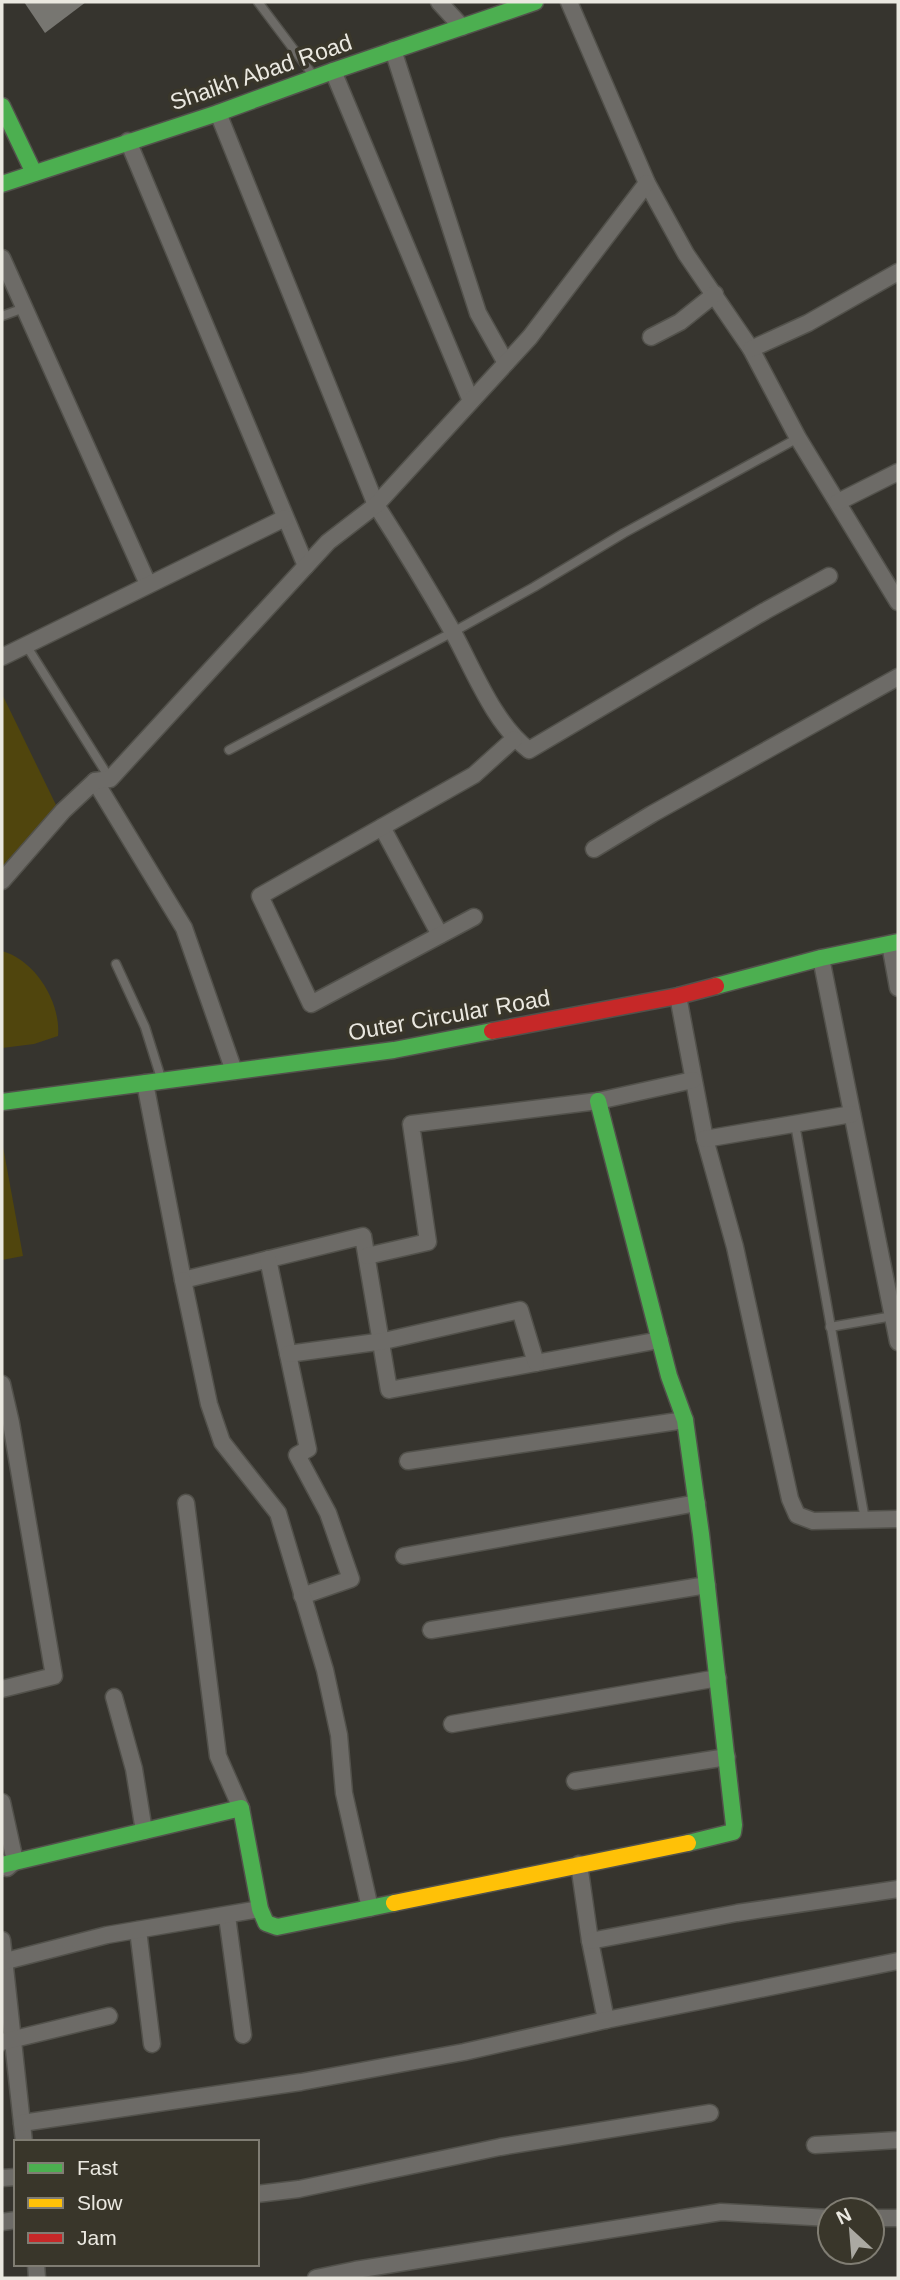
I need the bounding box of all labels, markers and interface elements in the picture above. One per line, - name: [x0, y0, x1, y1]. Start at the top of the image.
- street label: Shaikh Abad Road: [167, 29, 355, 115]
- street label: Outer Circular Road: [346, 984, 552, 1046]
- legend: [14, 2140, 259, 2266]
- text: Fast: [77, 2156, 118, 2179]
- text: Slow: [77, 2191, 123, 2214]
- north arrow: [816, 2196, 886, 2266]
- text: N: [833, 2204, 855, 2229]
- text: Jam: [77, 2226, 117, 2249]

